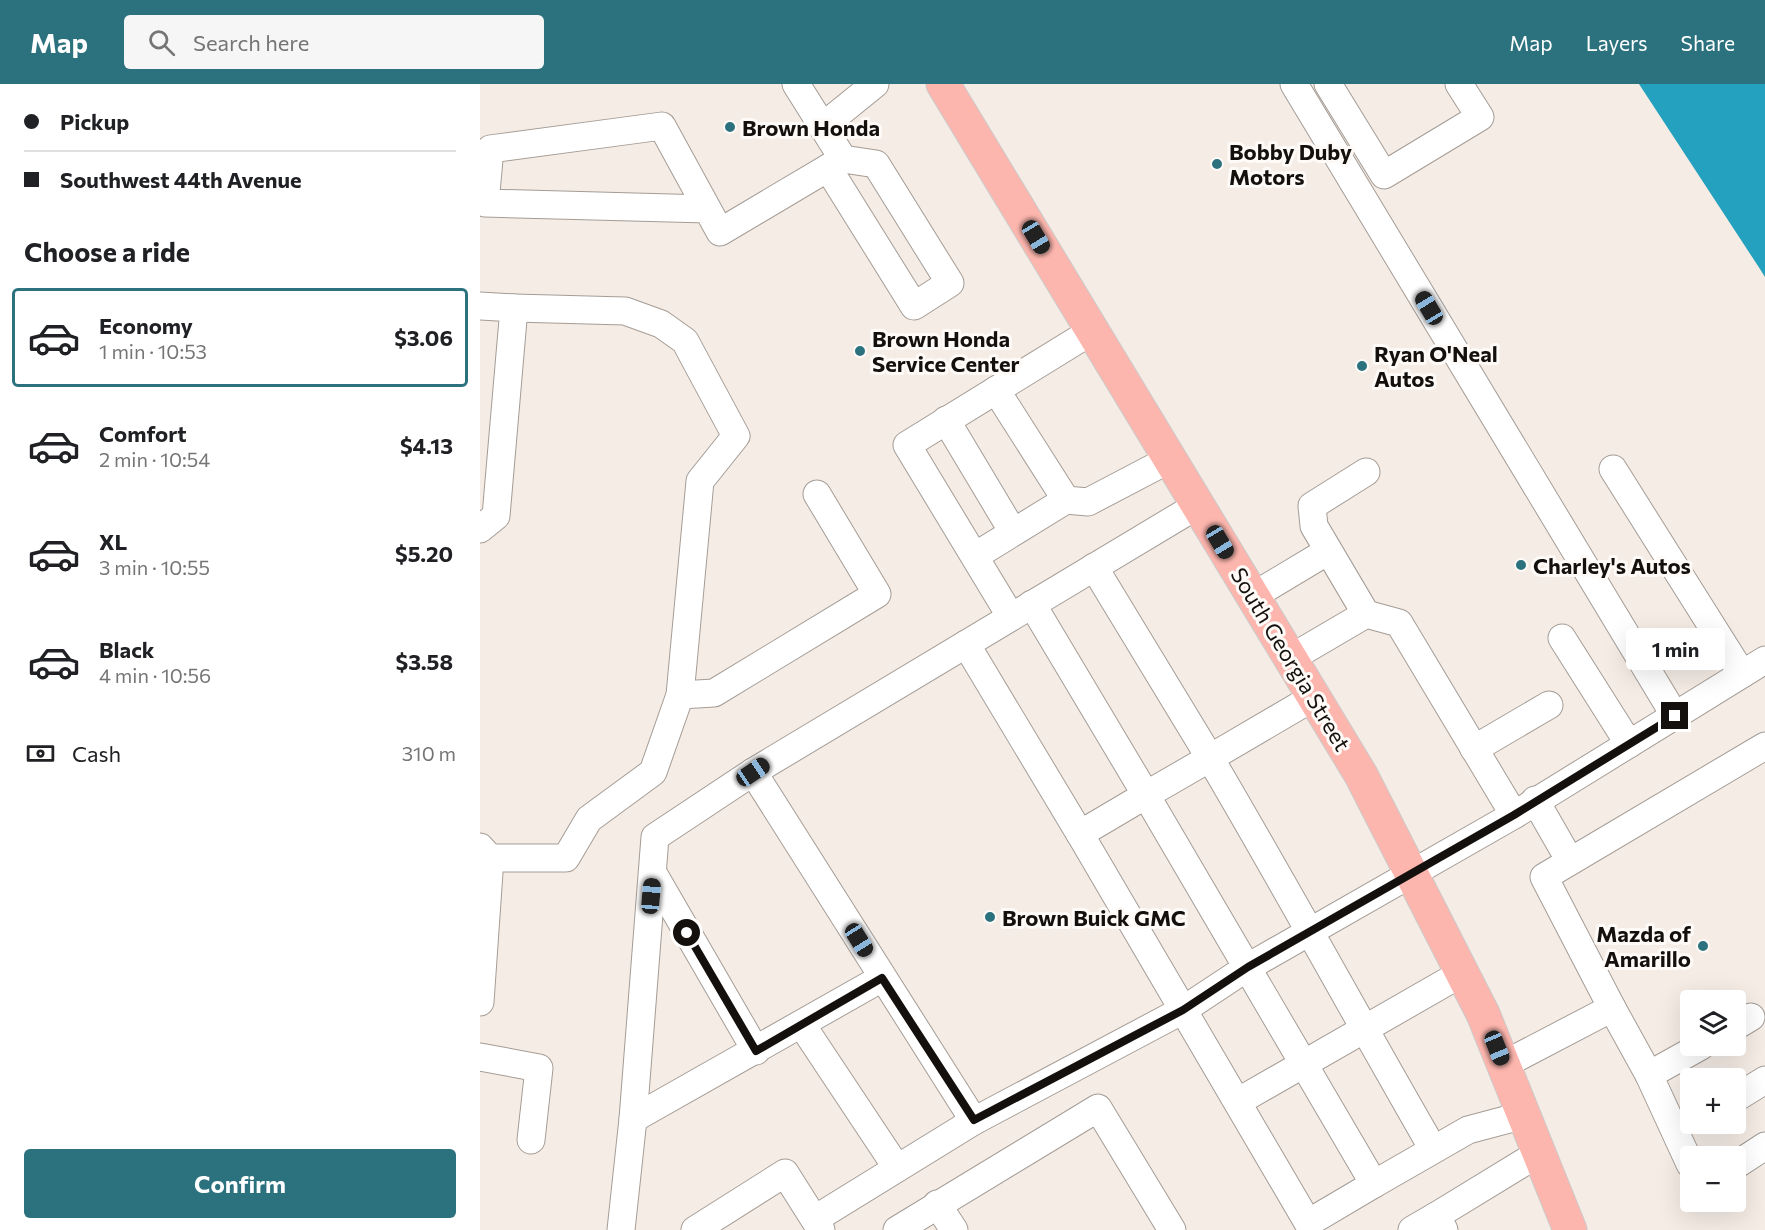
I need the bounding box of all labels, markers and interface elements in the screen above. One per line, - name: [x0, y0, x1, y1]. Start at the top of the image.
- search box: [124, 15, 544, 69]
- text: Map: [30, 25, 88, 59]
- icon: search: [145, 26, 178, 59]
- text: Search here: [193, 29, 309, 56]
- text: Map: [1509, 30, 1553, 55]
- text: Layers: [1586, 30, 1648, 55]
- text: Share: [1681, 30, 1735, 55]
- text: Pickup: [60, 108, 129, 135]
- place label: Brown Honda: [742, 114, 880, 141]
- marker: Brown Honda: [723, 120, 737, 134]
- place label: Bobby Duby Motors: [1229, 138, 1352, 190]
- marker: Bobby Duby Motors: [1210, 157, 1224, 171]
- text: Southwest 44th Avenue: [60, 166, 302, 193]
- car: [1019, 217, 1053, 257]
- text: Choose a ride: [24, 235, 190, 268]
- car: [1412, 288, 1446, 328]
- icon: car: [27, 311, 81, 365]
- text: Economy: [99, 312, 193, 339]
- text: $3.06: [394, 324, 453, 351]
- place label: Brown Honda Service Center: [872, 325, 1020, 377]
- text: 1 min · 10:53: [99, 339, 207, 363]
- place label: Ryan O'Neal Autos: [1374, 340, 1498, 392]
- marker: Brown Honda Service Center: [853, 344, 867, 358]
- marker: Ryan O'Neal Autos: [1355, 359, 1369, 373]
- icon: car: [27, 419, 81, 473]
- text: Comfort: [99, 420, 187, 447]
- text: $4.13: [400, 432, 453, 459]
- text: 2 min · 10:54: [99, 447, 210, 471]
- car: [1203, 522, 1237, 562]
- icon: car: [27, 527, 81, 581]
- text: XL: [99, 528, 127, 555]
- text: $5.20: [395, 540, 453, 567]
- place label: Charley's Autos: [1533, 552, 1691, 579]
- text: 3 min · 10:55: [99, 555, 210, 579]
- marker: Charley's Autos: [1514, 558, 1528, 572]
- street label: South Georgia Street: [1226, 562, 1356, 756]
- callout: 1 min: [1626, 629, 1724, 671]
- icon: car: [27, 635, 81, 689]
- text: Black: [99, 636, 154, 663]
- text: 1 min: [1652, 637, 1699, 661]
- text: $3.58: [396, 648, 453, 675]
- text: 4 min · 10:56: [99, 663, 211, 687]
- route end: [1661, 702, 1688, 729]
- icon: cash: [24, 737, 57, 770]
- text: Cash: [72, 740, 121, 767]
- text: 310 m: [402, 741, 456, 765]
- car: [733, 754, 773, 790]
- car: [640, 877, 662, 915]
- place label: Brown Buick GMC: [1002, 904, 1186, 931]
- marker: Brown Buick GMC: [983, 910, 997, 924]
- route start: [673, 919, 700, 946]
- car: [842, 920, 876, 960]
- place label: Mazda of Amarillo: [1596, 920, 1692, 972]
- marker: Mazda of Amarillo: [1696, 939, 1710, 953]
- map controls: [1680, 990, 1746, 1212]
- button: layers: [1680, 990, 1746, 1056]
- car: [1482, 1028, 1512, 1068]
- button: +: [1680, 1068, 1746, 1134]
- button: −: [1680, 1146, 1746, 1212]
- button: Confirm: [24, 1149, 456, 1218]

